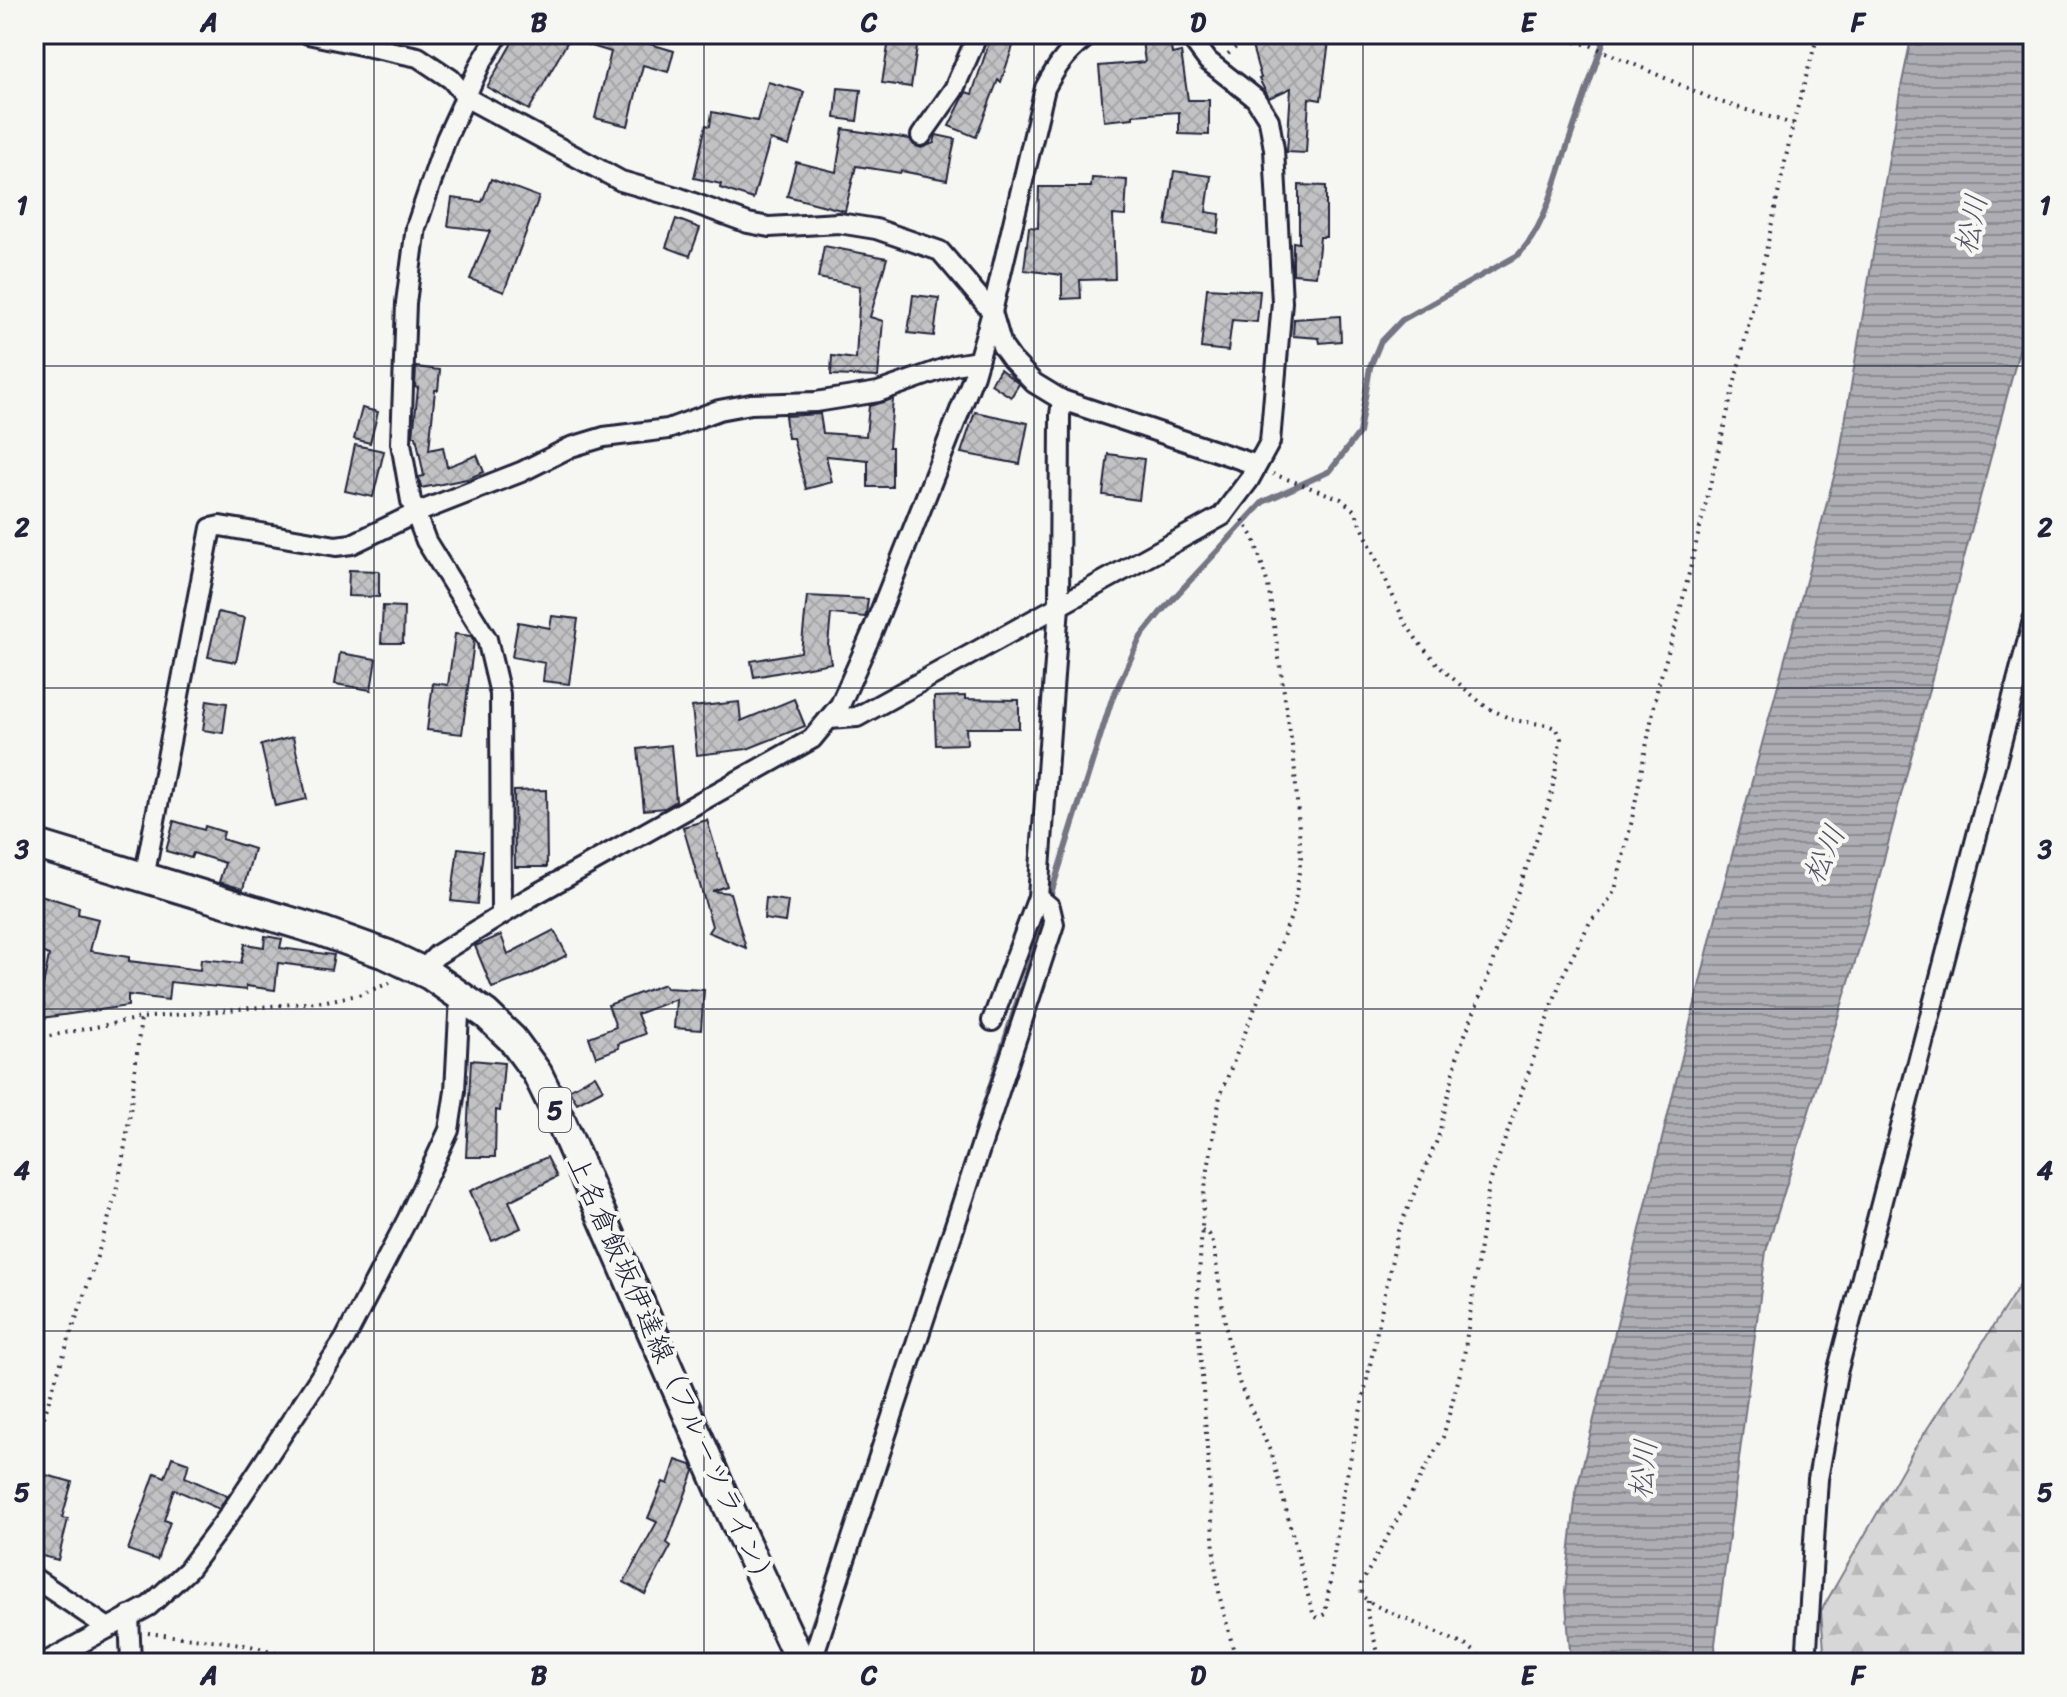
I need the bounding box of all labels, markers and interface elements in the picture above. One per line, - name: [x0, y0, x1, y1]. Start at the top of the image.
- text: A: [199, 0, 218, 45]
- text: B: [531, 0, 548, 45]
- text: C: [860, 0, 878, 45]
- text: D: [1190, 0, 1206, 45]
- text: E: [1521, 0, 1538, 45]
- text: F: [1850, 0, 1867, 45]
- text: 1: [16, 182, 28, 228]
- text: 1: [2039, 182, 2051, 228]
- water label: 松川: [1938, 189, 2004, 259]
- text: 2: [13, 504, 30, 550]
- text: 2: [2036, 504, 2053, 550]
- water label: 松川: [1787, 815, 1861, 893]
- text: 3: [14, 826, 30, 872]
- text: 3: [2037, 826, 2053, 872]
- road number: 5: [539, 1088, 571, 1132]
- street label: 上名倉飯坂伊達線（フルーツライン）: [553, 1146, 791, 1600]
- text: 4: [14, 1147, 30, 1193]
- text: 4: [2037, 1147, 2053, 1193]
- water label: 松川: [1613, 1436, 1673, 1502]
- text: 5: [14, 1469, 30, 1515]
- text: 5: [2037, 1469, 2053, 1515]
- text: A: [199, 1652, 218, 1697]
- text: B: [531, 1652, 548, 1697]
- text: C: [860, 1652, 878, 1697]
- text: D: [1190, 1652, 1206, 1697]
- text: E: [1521, 1652, 1538, 1697]
- text: F: [1850, 1652, 1867, 1697]

